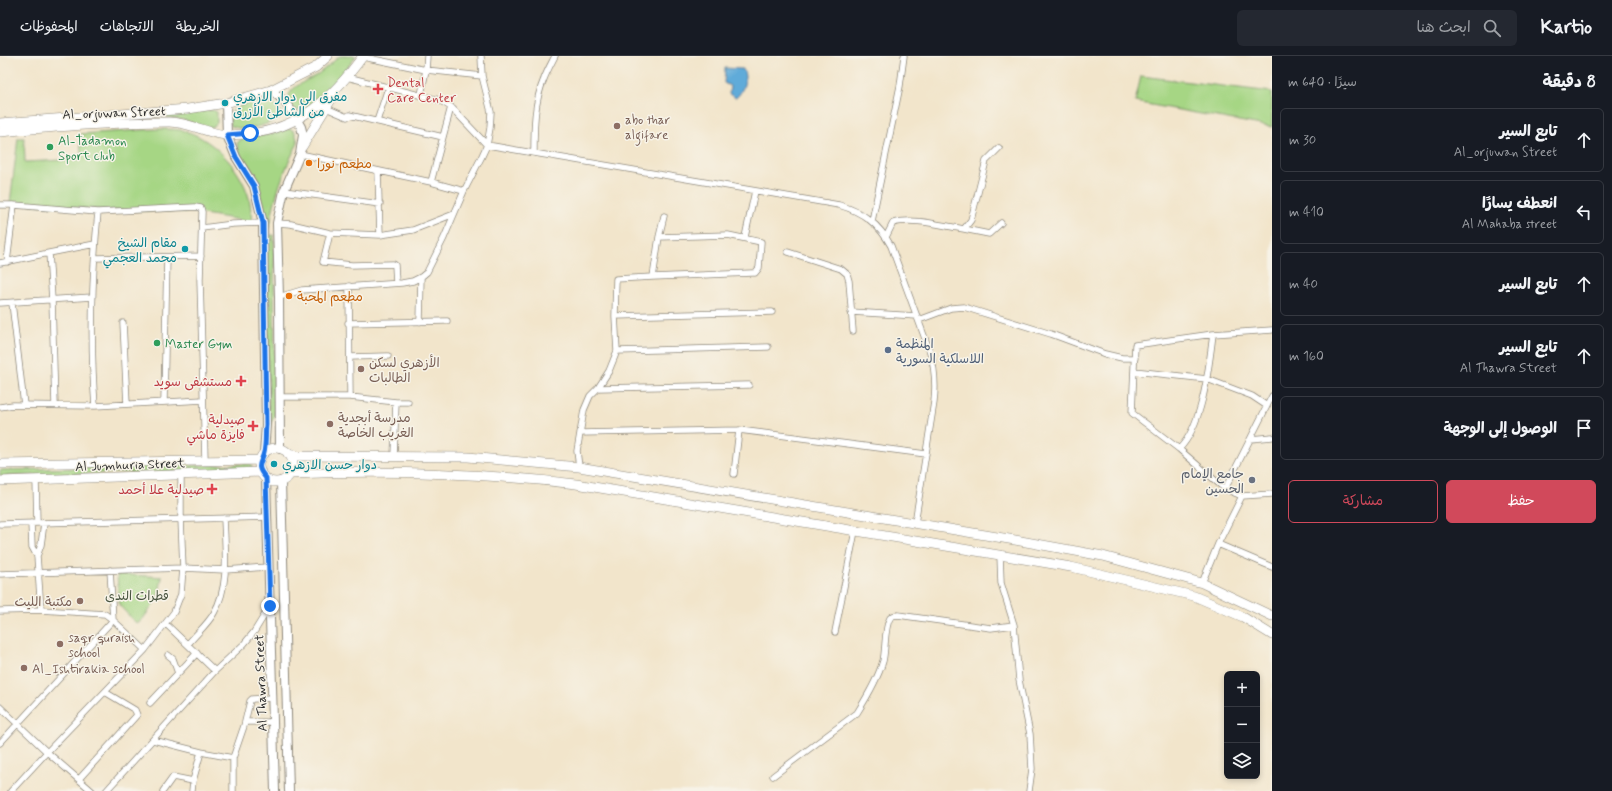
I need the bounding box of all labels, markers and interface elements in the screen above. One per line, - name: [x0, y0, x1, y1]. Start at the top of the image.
- search box: [1237, 10, 1517, 46]
- text: Kartio: [1541, 15, 1592, 40]
- icon: search: [1481, 17, 1503, 39]
- text: المحفوظات: [20, 18, 78, 36]
- text: الاتجاهات: [100, 18, 154, 36]
- text: الخريطة: [176, 18, 219, 36]
- text: ابحث هنا: [1416, 18, 1471, 38]
- text: 8 دقيقة: [1543, 71, 1596, 93]
- text: سيرًا · 640 m: [1288, 74, 1357, 91]
- place label: Dental Care Center: [387, 75, 457, 107]
- marker: Dental Care Center: [372, 83, 384, 95]
- place label: مفرق الى دوار الازهري من الشاطئ الأزرق: [233, 89, 347, 121]
- marker: مفرق الى دوار الازهري من الشاطئ الأزرق: [220, 98, 230, 108]
- street label: Al_orjuwan Street: [62, 103, 166, 124]
- place label: abo thar algifare: [625, 112, 671, 146]
- marker: abo thar algifare: [612, 121, 622, 131]
- text: تابع السير: [1499, 122, 1557, 142]
- route start: [241, 124, 259, 142]
- icon: ahead: [1573, 129, 1595, 151]
- text: 30 m: [1289, 132, 1316, 149]
- place label: Al-Tadamon Sport club: [58, 133, 126, 165]
- marker: Al-Tadamon Sport club: [45, 142, 55, 152]
- text: Al_orjuwan Street: [1454, 144, 1557, 161]
- place label: مطعم نورا: [317, 156, 372, 174]
- marker: مطعم نورا: [304, 158, 314, 168]
- text: انعطف يسارًا: [1482, 194, 1557, 214]
- icon: left: [1573, 201, 1595, 223]
- text: 410 m: [1289, 204, 1324, 221]
- text: Al Mahaba street: [1462, 216, 1557, 233]
- place label: مقام الشيخ محمد العجمي: [103, 235, 177, 269]
- marker: مقام الشيخ محمد العجمي: [180, 244, 190, 254]
- icon: ahead: [1573, 273, 1595, 295]
- text: تابع السير: [1499, 275, 1557, 295]
- text: 40 m: [1289, 276, 1318, 293]
- place label: مطعم المحبة: [297, 289, 363, 307]
- marker: مطعم المحبة: [284, 291, 294, 301]
- place label: Master Gym: [165, 336, 232, 353]
- place label: المنظمة اللاسلكية السورية: [896, 336, 984, 368]
- marker: Master Gym: [152, 338, 162, 348]
- text: تابع السير: [1499, 338, 1557, 358]
- marker: المنظمة اللاسلكية السورية: [883, 345, 893, 355]
- icon: ahead: [1573, 345, 1595, 367]
- text: 160 m: [1289, 348, 1324, 365]
- place label: الأزهري لسكن الطالبات: [369, 354, 440, 387]
- text: Al Thawra Street: [1460, 360, 1557, 377]
- marker: الأزهري لسكن الطالبات: [356, 364, 366, 374]
- place label: مستشفى سويد: [154, 374, 232, 391]
- marker: مستشفى سويد: [235, 375, 247, 387]
- place label: مدرسة أبجدية الغريب الخاصة: [338, 410, 414, 442]
- place label: صيدلية فايزة ماشي: [186, 412, 245, 446]
- icon: arrive: [1573, 417, 1595, 439]
- marker: مدرسة أبجدية الغريب الخاصة: [325, 419, 335, 429]
- text: الوصول إلى الوجهة: [1443, 419, 1557, 439]
- marker: صيدلية فايزة ماشي: [248, 421, 258, 431]
- street label: Al Jumhuria Street: [75, 455, 186, 476]
- place label: دوار حسن الازهري: [282, 457, 377, 474]
- marker: دوار حسن الازهري: [269, 459, 279, 469]
- place label: جامع الإمام الحسين: [1181, 466, 1244, 498]
- marker: جامع الإمام الحسين: [1247, 475, 1257, 485]
- button: مشاركة: [1288, 480, 1438, 523]
- button: حفظ: [1446, 480, 1596, 523]
- place label: صيدلية علا أحمد: [118, 482, 204, 499]
- marker: صيدلية علا أحمد: [207, 484, 217, 494]
- park label: قطرات الندى: [105, 588, 169, 605]
- place label: مكتبة الليث: [14, 594, 72, 611]
- marker: مكتبة الليث: [75, 596, 85, 606]
- route end: [261, 597, 279, 615]
- place label: saqr quraish school: [68, 630, 135, 662]
- street label: Al Thawra Street: [251, 634, 272, 732]
- marker: saqr quraish school: [55, 639, 65, 649]
- place label: Al_Ishtirakia school: [32, 661, 145, 678]
- marker: Al_Ishtirakia school: [19, 663, 29, 673]
- map controls: [1224, 671, 1260, 779]
- button: +: [1224, 671, 1260, 707]
- button: −: [1224, 707, 1260, 743]
- button: layers: [1224, 743, 1260, 779]

